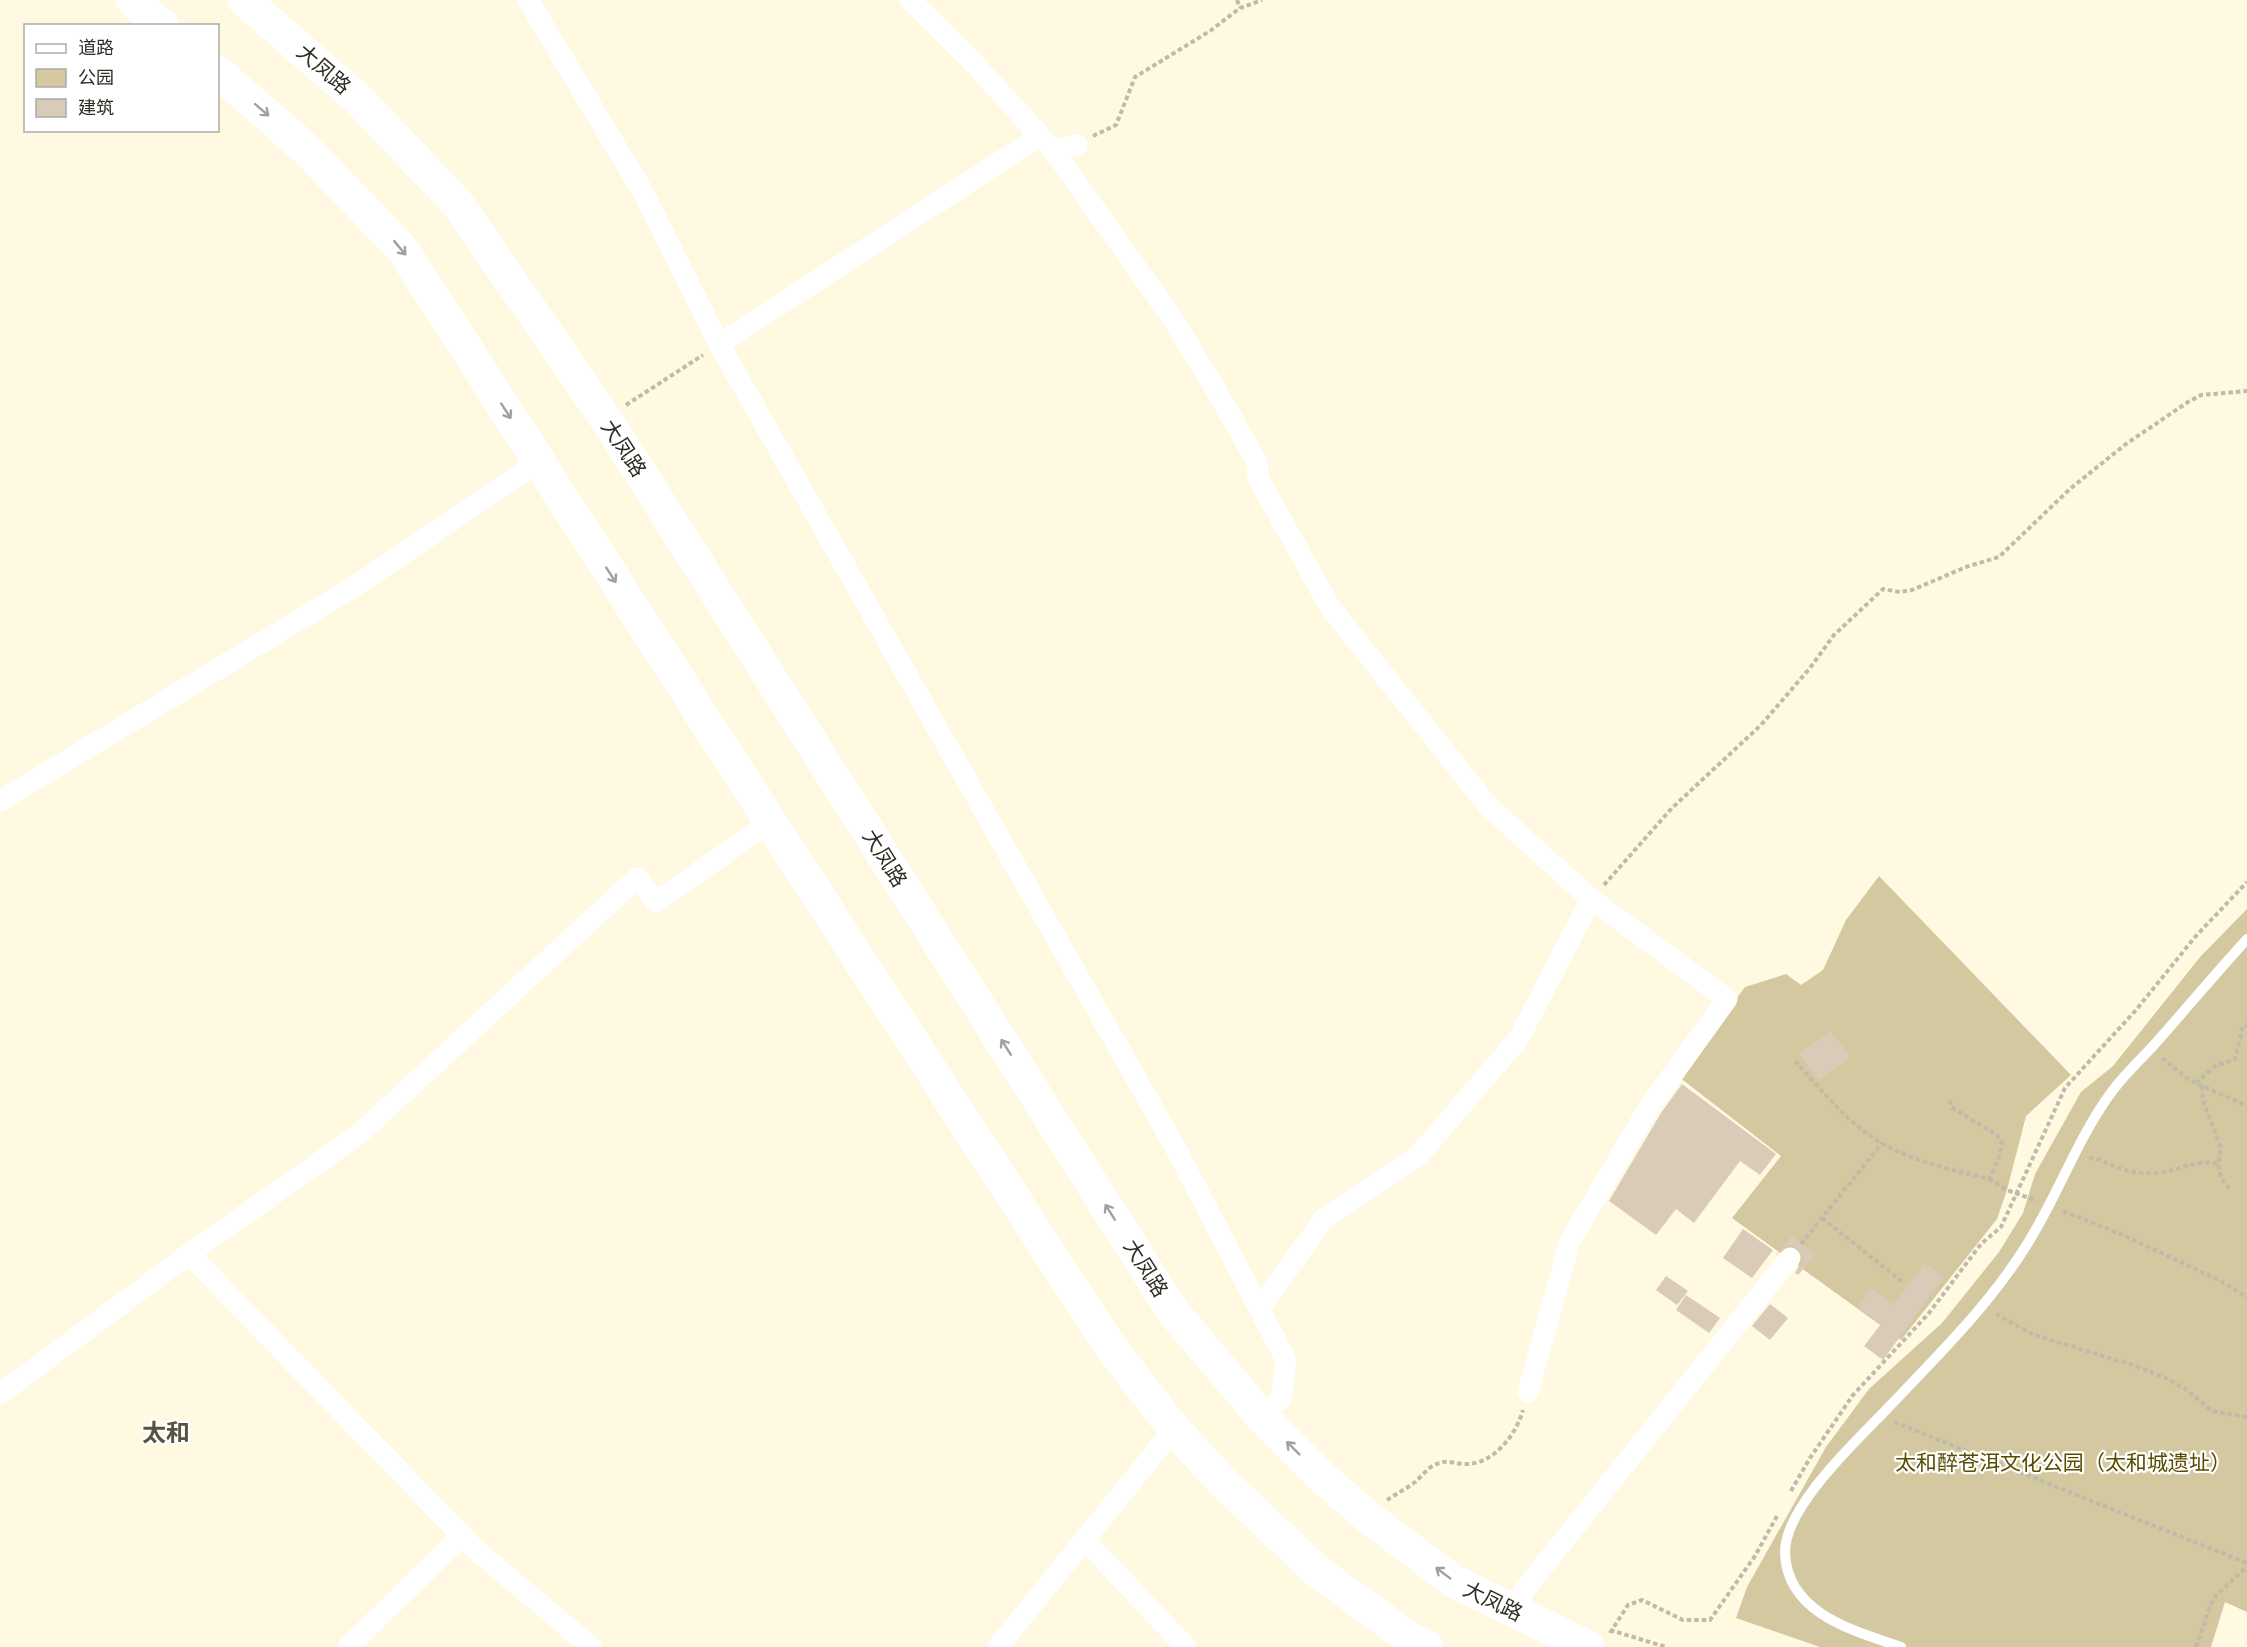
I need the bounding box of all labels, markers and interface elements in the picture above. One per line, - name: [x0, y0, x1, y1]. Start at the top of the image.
- legend: [24, 24, 219, 132]
- text: 道路: [78, 37, 114, 58]
- street label: 大凤路: [292, 39, 356, 99]
- text: 公园: [78, 67, 114, 88]
- text: 建筑: [78, 97, 114, 118]
- one-way arrow: [254, 104, 270, 117]
- one-way arrow: [393, 240, 406, 256]
- one-way arrow: [500, 402, 512, 419]
- street label: 大凤路: [596, 415, 652, 481]
- one-way arrow: [605, 567, 618, 584]
- street label: 大凤路: [858, 825, 912, 891]
- one-way arrow: [999, 1039, 1012, 1056]
- one-way arrow: [1104, 1204, 1116, 1221]
- street label: 大凤路: [1119, 1235, 1173, 1301]
- district label: 太和: [142, 1419, 190, 1447]
- one-way arrow: [1286, 1441, 1301, 1456]
- park label: 太和醉苍洱文化公园（太和城遗址）: [1895, 1450, 2231, 1475]
- one-way arrow: [1435, 1567, 1451, 1580]
- street label: 大凤路: [1459, 1576, 1527, 1626]

